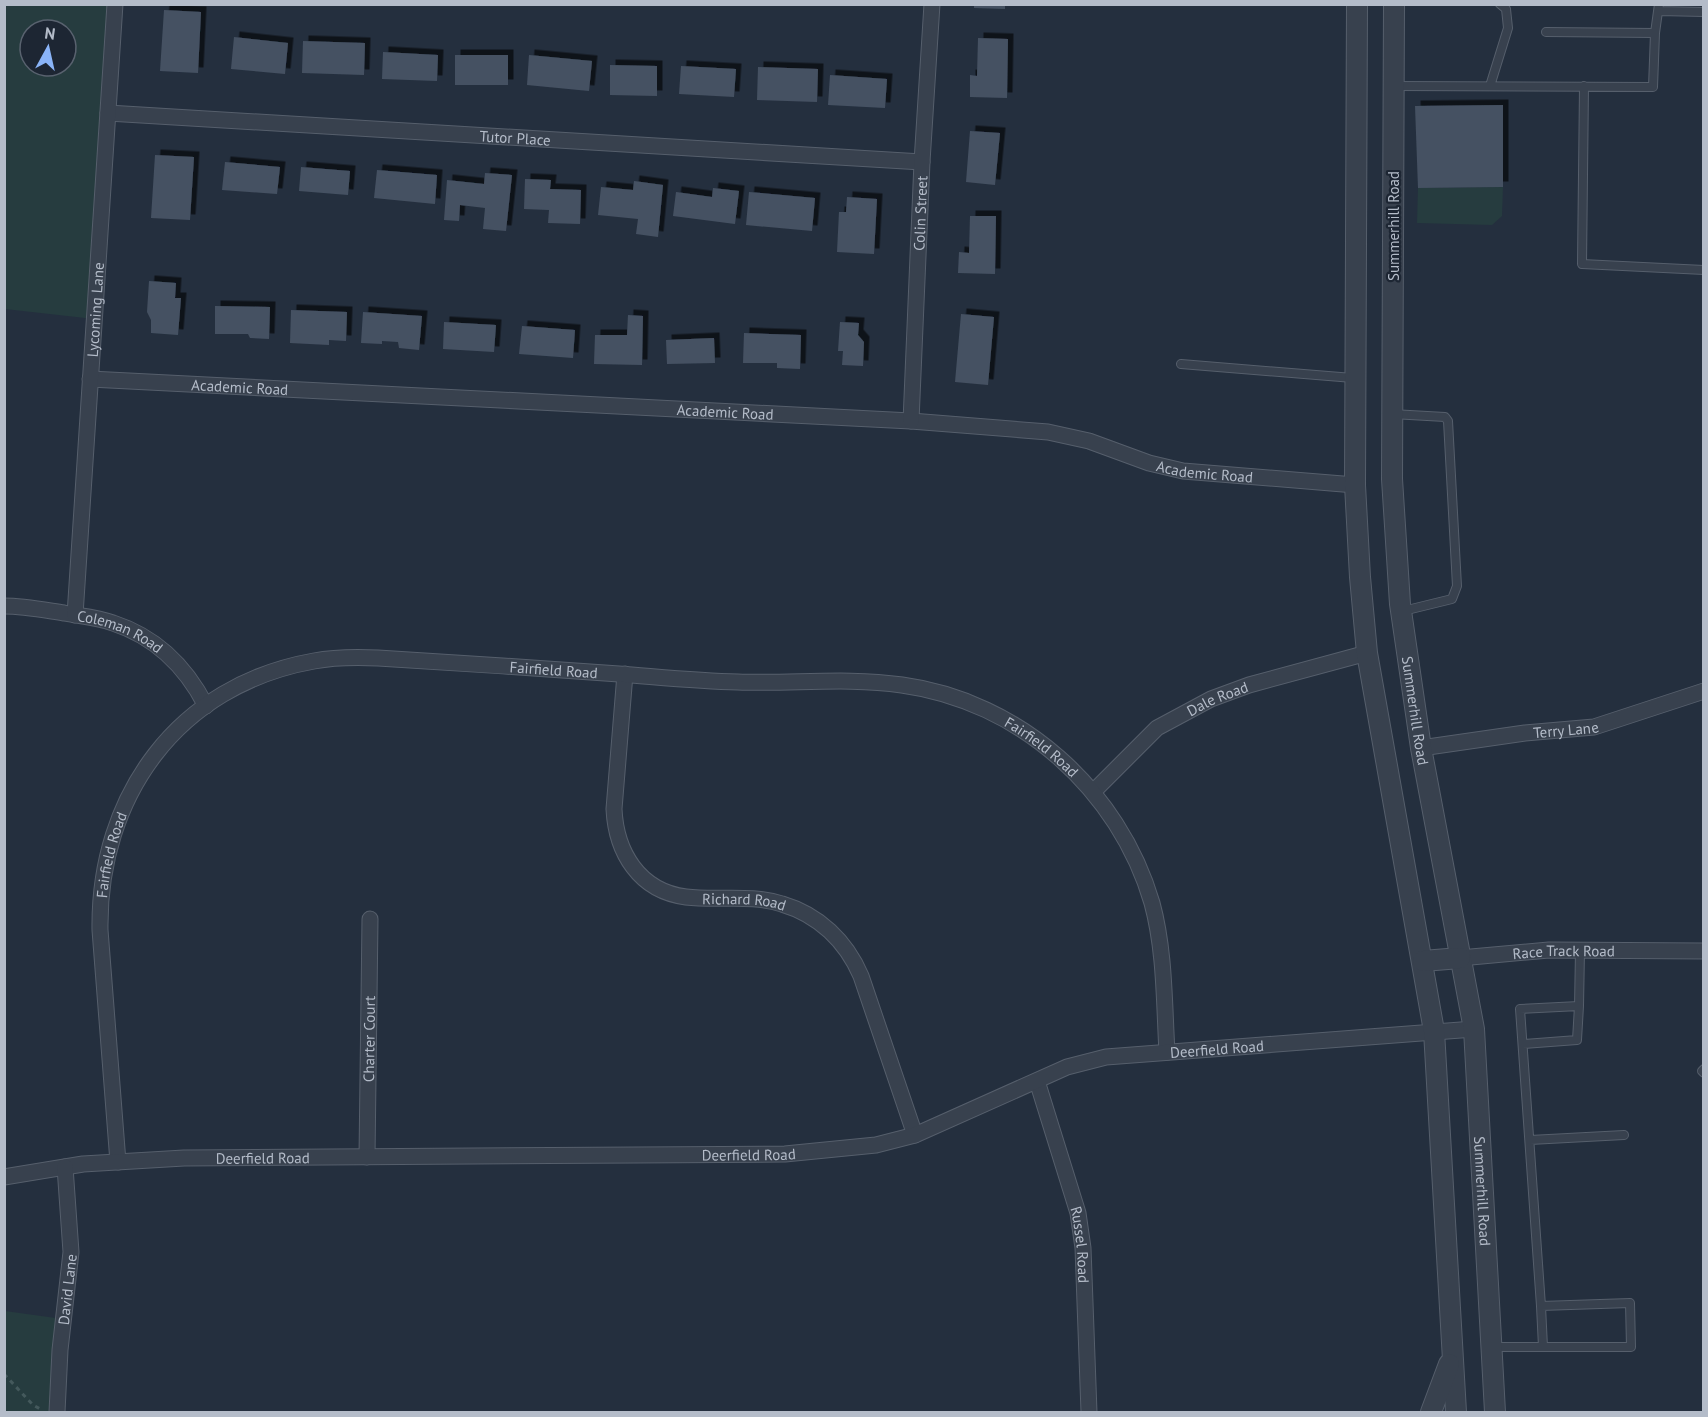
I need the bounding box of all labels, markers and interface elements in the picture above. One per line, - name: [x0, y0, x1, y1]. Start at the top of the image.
- north arrow: [18, 18, 78, 78]
- text: N: [43, 23, 57, 44]
- street label: Tutor Place: [479, 126, 551, 149]
- street label: Summerhill Road: [1384, 171, 1403, 281]
- street label: Colin Street: [909, 175, 931, 251]
- street label: Lycoming Lane: [82, 262, 108, 358]
- street label: Academic Road: [191, 375, 289, 399]
- street label: Academic Road: [676, 400, 774, 423]
- street label: Academic Road: [1155, 456, 1254, 486]
- street label: Coleman Road: [76, 606, 167, 657]
- street label: Summerhill Road: [1398, 655, 1434, 767]
- street label: Fairfield Road: [509, 657, 598, 682]
- street label: Dale Road: [1183, 677, 1251, 720]
- street label: Fairfield Road: [1002, 712, 1083, 781]
- street label: Terry Lane: [1532, 717, 1601, 742]
- street label: Fairfield Road: [92, 809, 130, 899]
- street label: Richard Road: [702, 889, 789, 914]
- street label: Race Track Road: [1512, 940, 1615, 963]
- street label: Charter Court: [358, 996, 379, 1082]
- street label: Deerfield Road: [1169, 1036, 1265, 1062]
- street label: Summerhill Road: [1470, 1136, 1495, 1246]
- street label: Deerfield Road: [702, 1143, 797, 1164]
- street label: Deerfield Road: [216, 1148, 310, 1167]
- street label: Russel Road: [1067, 1204, 1094, 1283]
- street label: David Lane: [53, 1253, 80, 1326]

